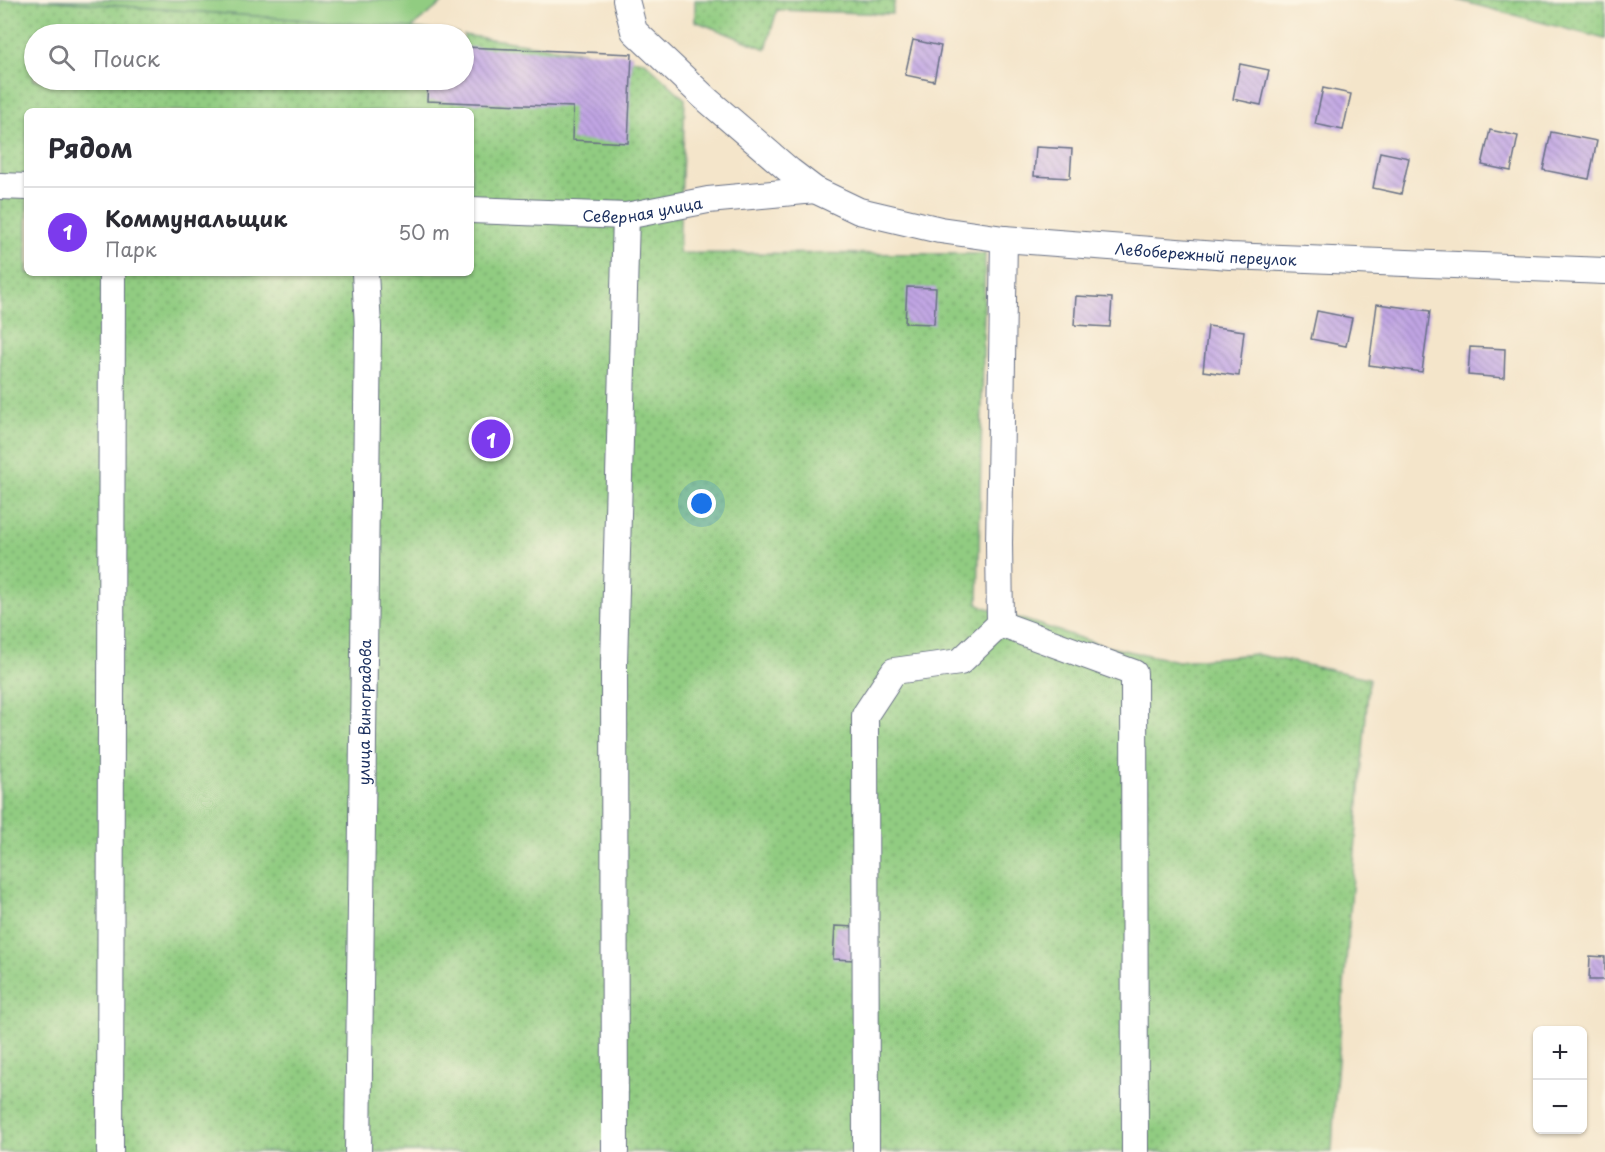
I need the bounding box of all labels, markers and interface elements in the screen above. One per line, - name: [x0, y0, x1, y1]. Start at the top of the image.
- search box: [24, 24, 474, 90]
- icon: search: [45, 41, 78, 74]
- text: Поиск: [93, 41, 160, 74]
- text: Рядом: [48, 128, 133, 167]
- street label: Северная улица: [582, 190, 705, 228]
- text: Коммунальщик: [105, 201, 287, 234]
- text: 1: [63, 217, 72, 247]
- text: 50 m: [398, 217, 450, 247]
- text: Парк: [105, 234, 157, 264]
- street label: Левобережный переулок: [1114, 236, 1297, 270]
- pin: 1: [472, 416, 510, 462]
- your location: [687, 489, 716, 518]
- street label: улица Виноградова: [351, 638, 376, 785]
- map controls: [1533, 1026, 1587, 1134]
- button: +: [1533, 1026, 1587, 1080]
- button: −: [1533, 1080, 1587, 1134]

